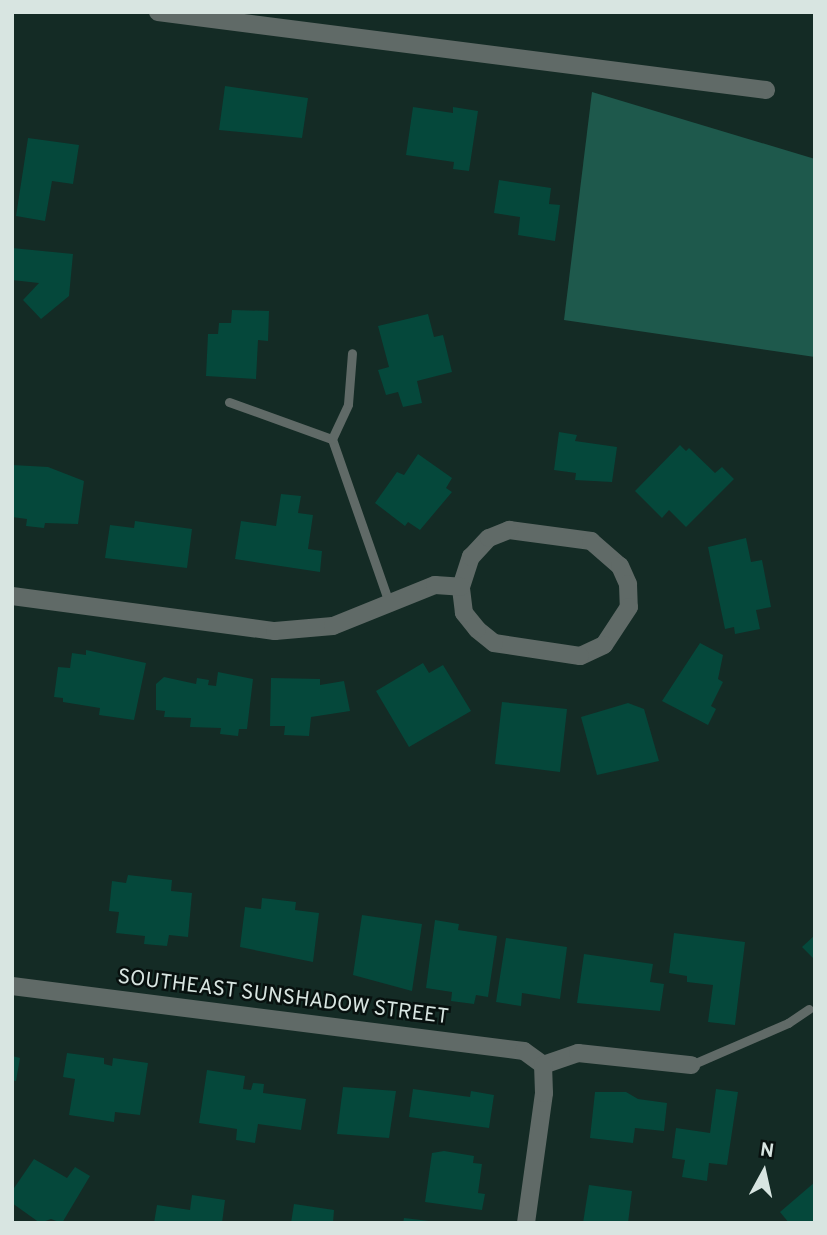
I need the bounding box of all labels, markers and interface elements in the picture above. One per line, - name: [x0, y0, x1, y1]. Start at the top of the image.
- street label: SOUTHEAST SUNSHADOW STREET: [115, 965, 451, 1031]
- north arrow: [729, 1137, 799, 1207]
- text: N: [758, 1138, 775, 1164]

